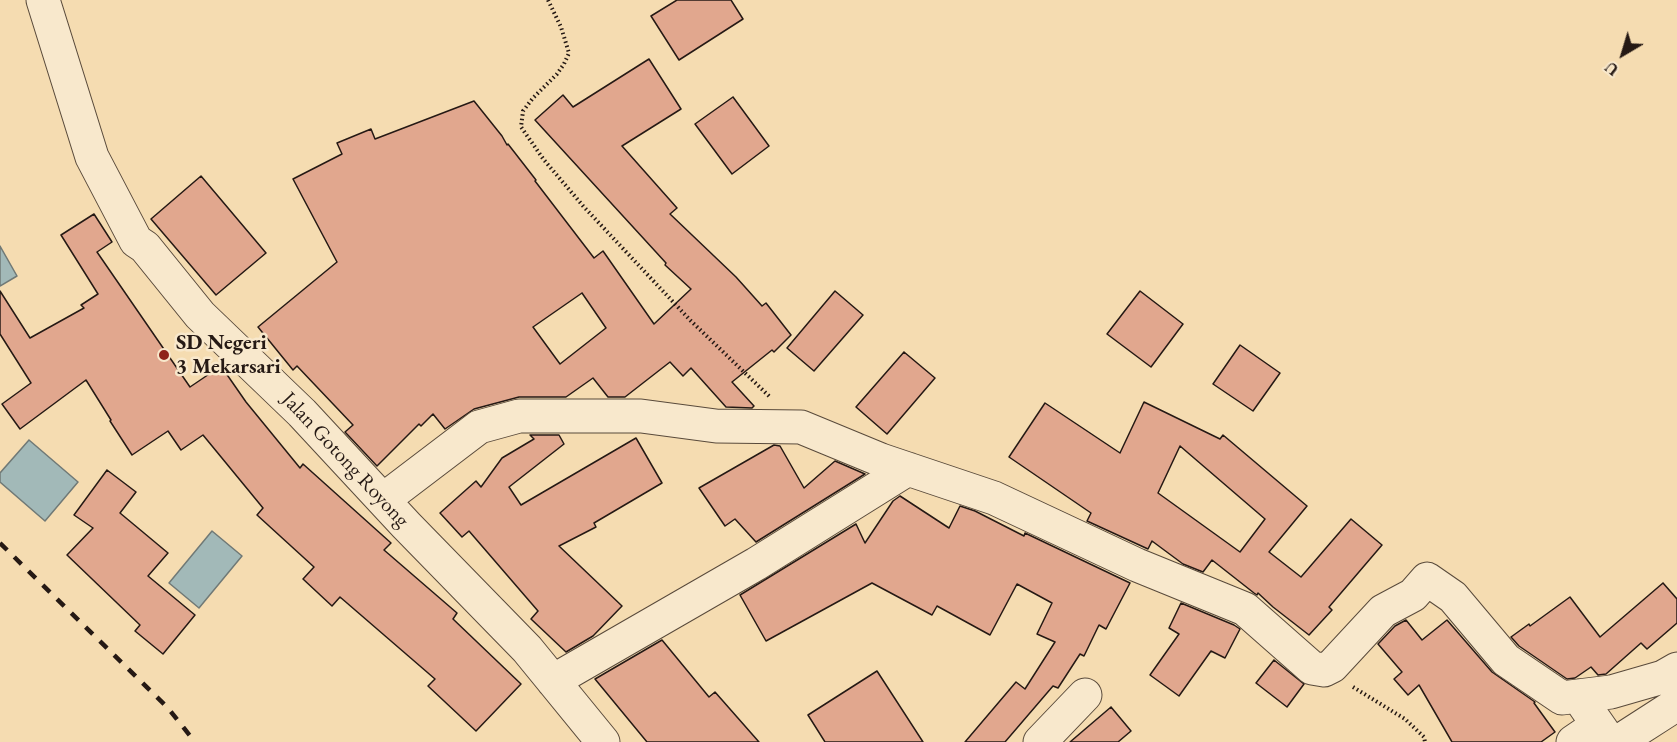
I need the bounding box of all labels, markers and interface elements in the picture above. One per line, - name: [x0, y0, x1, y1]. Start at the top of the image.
- north arrow: [1593, 24, 1653, 84]
- text: U: [1600, 57, 1623, 81]
- place label: SD Negeri 3 Mekarsari: [176, 330, 281, 380]
- marker: SD Negeri 3 Mekarsari: [157, 348, 171, 362]
- street label: Jalan Gotong Royong: [276, 387, 414, 533]

